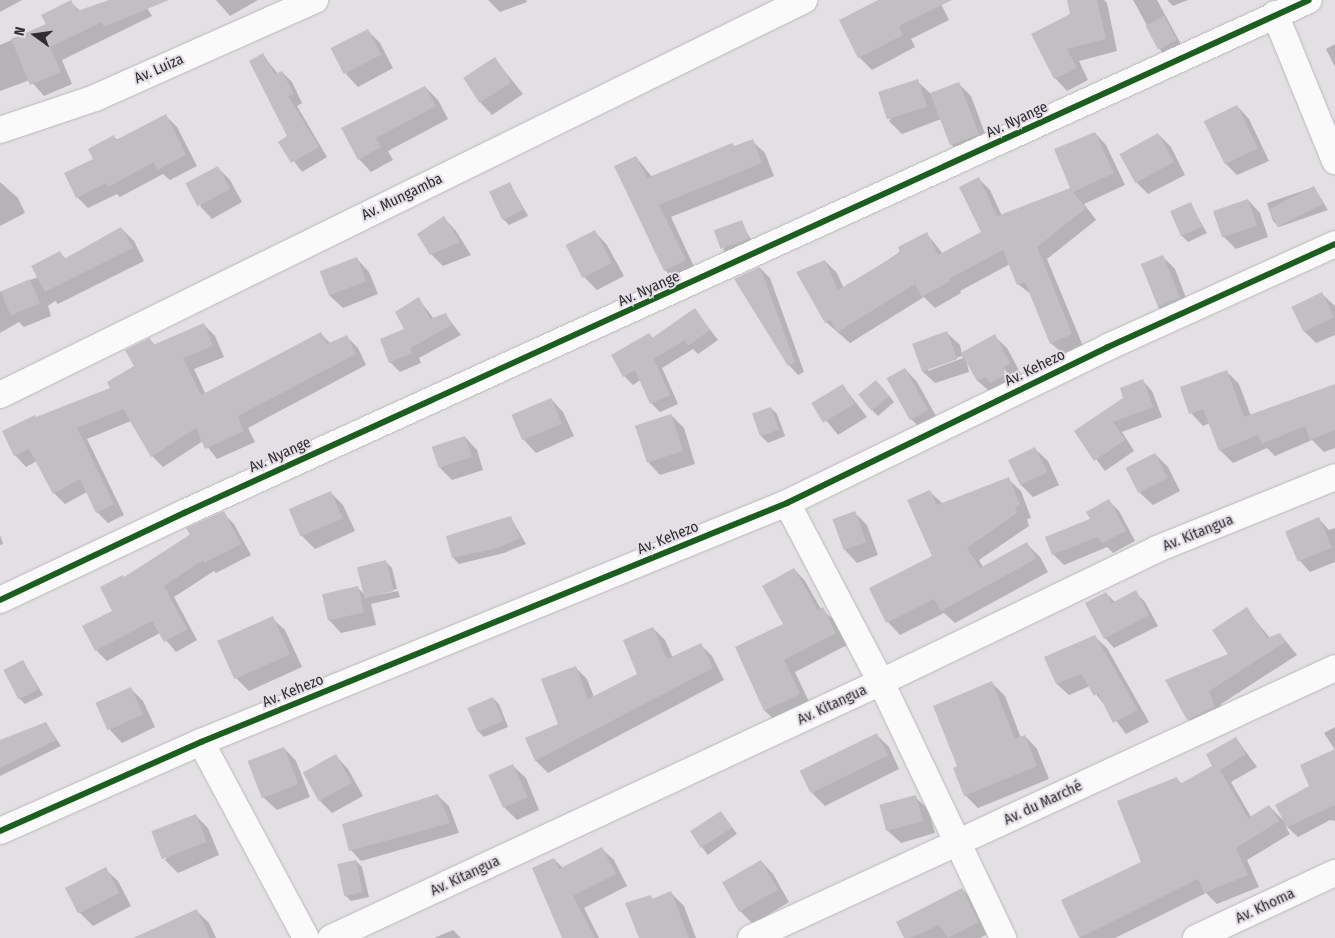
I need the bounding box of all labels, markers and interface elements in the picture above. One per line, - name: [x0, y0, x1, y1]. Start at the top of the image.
- north arrow: [10, 10, 60, 60]
- text: N: [11, 25, 29, 37]
- street label: Av. Luiza: [132, 50, 186, 88]
- street label: Av. Nyange: [983, 98, 1051, 142]
- street label: Av. Mungamba: [359, 170, 445, 224]
- street label: Av. Nyange: [615, 267, 683, 311]
- street label: Av. Kehezo: [1002, 346, 1068, 390]
- street label: Av. Nyange: [246, 433, 314, 477]
- street label: Av. Kitangua: [1160, 511, 1236, 555]
- street label: Av. Kehezo: [635, 518, 701, 558]
- street label: Av. Kehezo: [260, 671, 326, 711]
- street label: Av. Kitangua: [794, 681, 870, 729]
- street label: Av. du Marché: [1001, 777, 1085, 829]
- street label: Av. Kitangua: [427, 852, 503, 900]
- street label: Av. Khoma: [1233, 884, 1297, 928]

